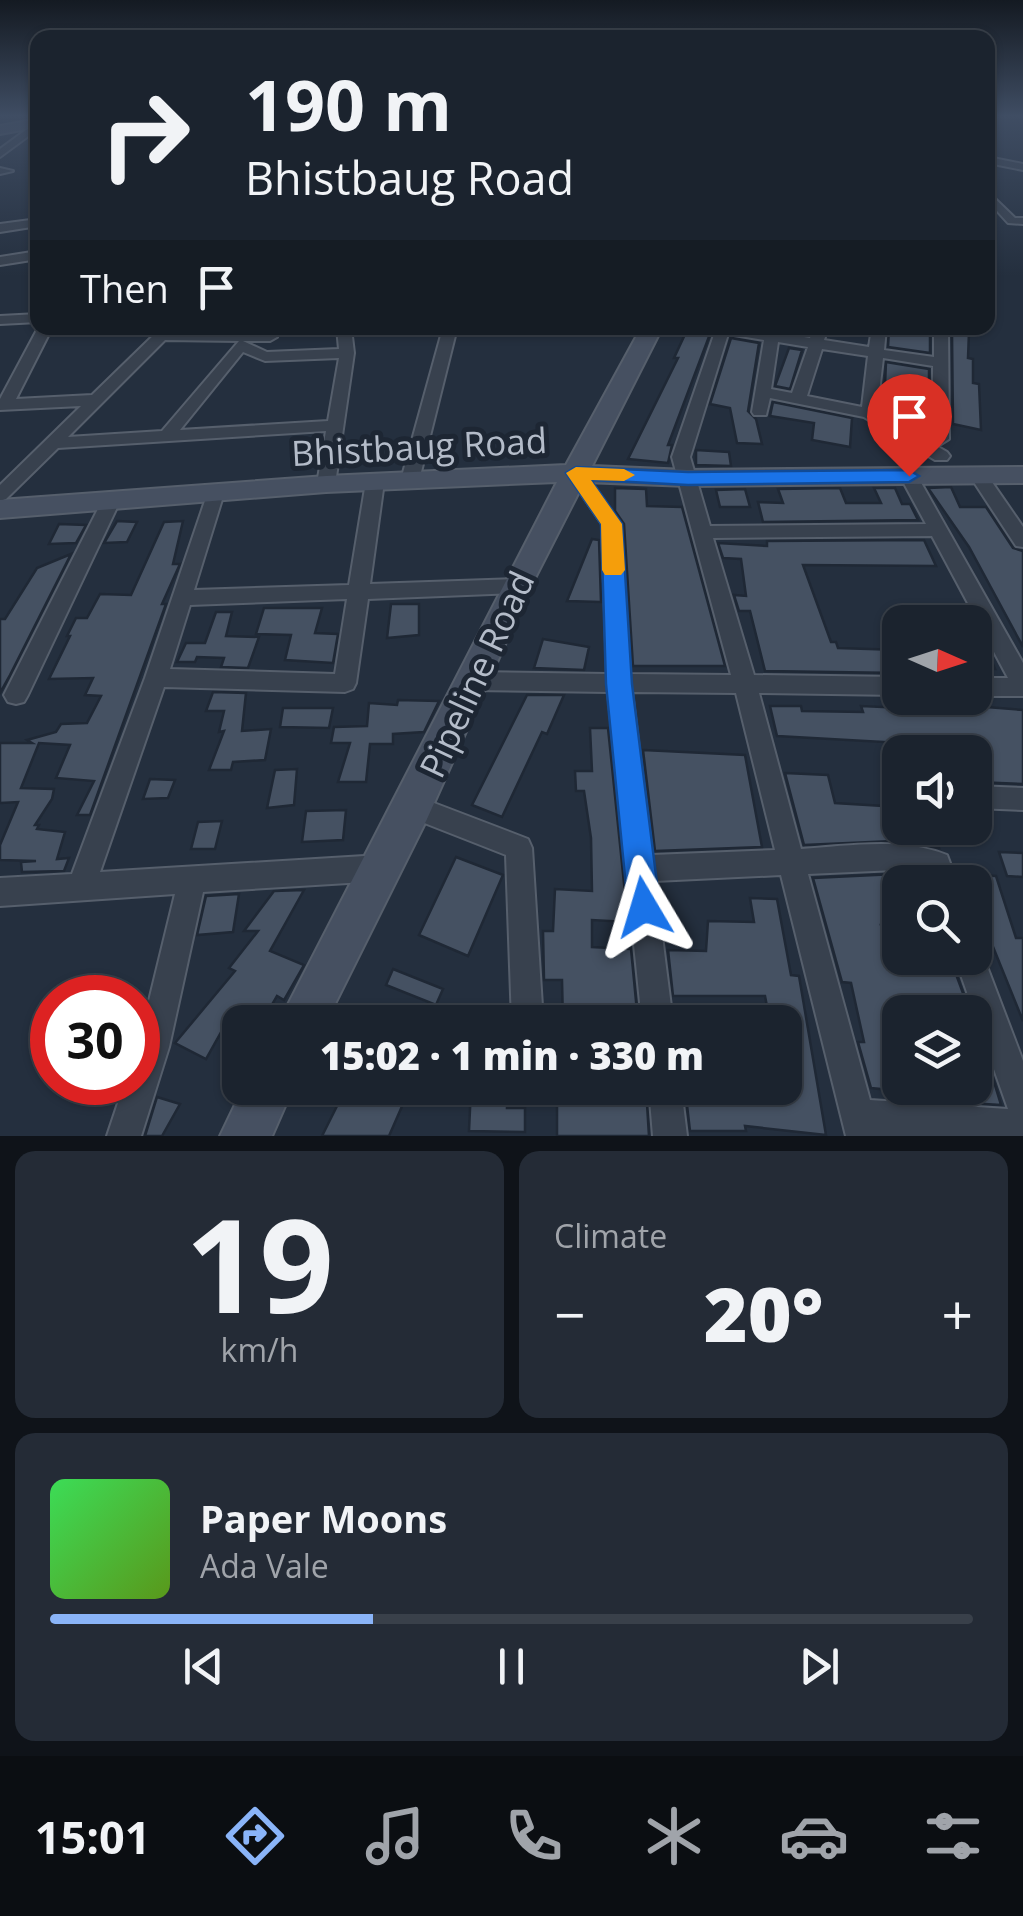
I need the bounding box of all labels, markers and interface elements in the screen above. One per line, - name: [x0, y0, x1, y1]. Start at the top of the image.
- text: 190 m: [245, 56, 452, 152]
- icon: right: [80, 70, 210, 200]
- text: Bhistbaug Road: [245, 147, 574, 208]
- icon: arrive: [189, 260, 244, 315]
- text: Then: [80, 262, 169, 314]
- pin: [867, 374, 952, 477]
- icon: arrive: [882, 389, 937, 444]
- street label: Bhistbaug Road: [290, 416, 548, 476]
- street label: Pipeline Road: [408, 563, 544, 785]
- north arrow: [882, 605, 992, 715]
- map controls: [882, 605, 992, 1105]
- button: sound: [882, 735, 992, 845]
- position arrow: [592, 855, 696, 959]
- button: search: [882, 865, 992, 975]
- speed limit sign: 30: [30, 975, 160, 1105]
- button: layers: [882, 995, 992, 1105]
- text: 15:02 · 1 min · 330 m: [320, 1029, 704, 1081]
- text: 19: [185, 1174, 334, 1351]
- text: Climate: [554, 1214, 667, 1257]
- text: 20°: [704, 1262, 823, 1364]
- text: −: [554, 1276, 585, 1351]
- text: +: [942, 1276, 973, 1351]
- text: km/h: [221, 1328, 298, 1371]
- text: Paper Moons: [200, 1492, 447, 1544]
- text: Ada Vale: [200, 1544, 329, 1587]
- icon: previous: [176, 1639, 231, 1694]
- icon: pause: [484, 1639, 539, 1694]
- icon: next: [792, 1639, 847, 1694]
- icon: directions: [220, 1801, 290, 1871]
- icon: music: [360, 1801, 430, 1871]
- icon: phone: [499, 1801, 569, 1871]
- icon: climate: [639, 1801, 709, 1871]
- icon: car: [779, 1801, 849, 1871]
- icon: filters: [918, 1801, 988, 1871]
- text: 15:01: [35, 1806, 151, 1867]

